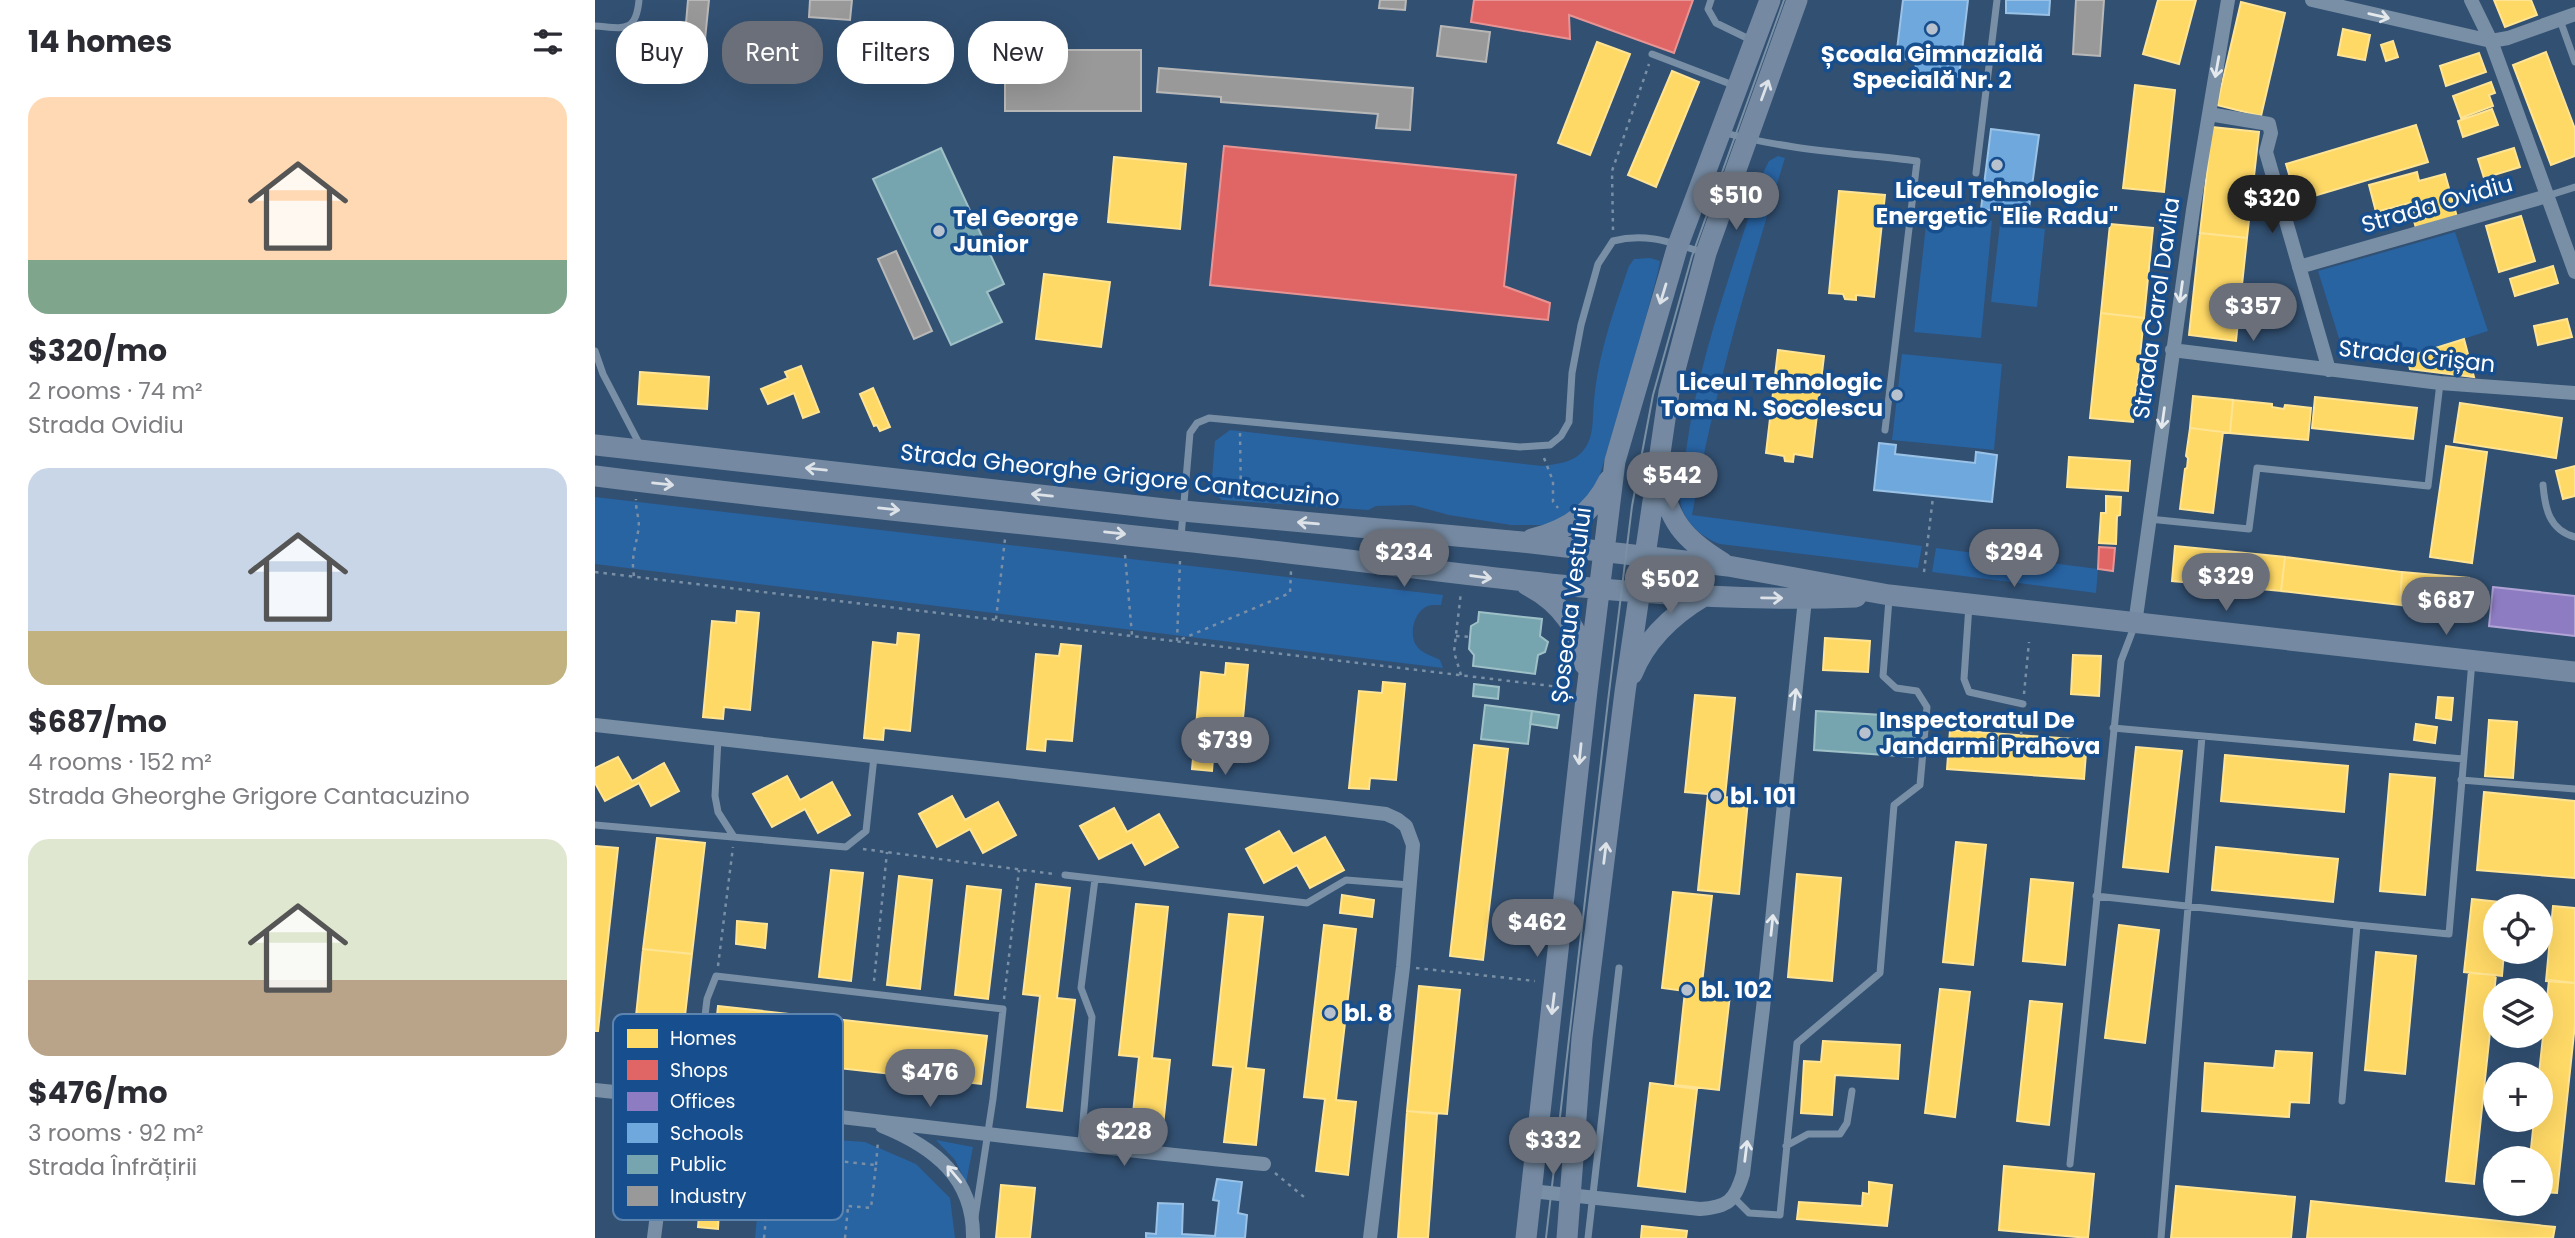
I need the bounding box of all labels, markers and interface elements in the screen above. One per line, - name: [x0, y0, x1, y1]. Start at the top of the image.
- one-way arrow: [2367, 10, 2390, 23]
- text: 14 homes: [28, 20, 172, 63]
- chip: Buy: [616, 21, 708, 84]
- chip: Rent: [722, 21, 823, 84]
- chip: Filters: [837, 21, 954, 84]
- chip: New: [968, 21, 1068, 84]
- marker: Școala Gimnazială Specială Nr. 2: [1924, 21, 1940, 37]
- icon: filters: [529, 23, 567, 61]
- place label: Școala Gimnazială Specială Nr. 2: [1821, 38, 2043, 96]
- one-way arrow: [2210, 55, 2223, 78]
- one-way arrow: [1760, 80, 1772, 102]
- icon: home: [235, 143, 361, 269]
- marker: Liceul Tehnologic Energetic "Elie Radu": [1989, 157, 2005, 173]
- street label: Strada Ovidiu: [2358, 167, 2516, 241]
- pin: $510: [1695, 173, 1777, 232]
- place label: Liceul Tehnologic Energetic "Elie Radu": [1876, 174, 2118, 232]
- pin: $320: [2231, 176, 2313, 235]
- text: $510: [1709, 179, 1763, 211]
- text: $320: [2243, 182, 2301, 214]
- street label: Strada Carol Davila: [2125, 195, 2187, 421]
- place label: Tel George Junior: [953, 202, 1078, 260]
- marker: Tel George Junior: [931, 223, 947, 239]
- one-way arrow: [2174, 280, 2187, 303]
- one-way arrow: [1655, 283, 1668, 305]
- pin: $357: [2212, 284, 2294, 343]
- text: $357: [2225, 290, 2281, 322]
- text: $320/mo: [28, 329, 167, 372]
- street label: Strada Crișan: [2337, 332, 2497, 380]
- place label: Liceul Tehnologic Toma N. Socolescu: [1661, 366, 1883, 424]
- text: 2 rooms · 74 m²: [28, 375, 203, 407]
- marker: Liceul Tehnologic Toma N. Socolescu: [1889, 387, 1905, 403]
- one-way arrow: [2156, 406, 2169, 429]
- text: Strada Ovidiu: [28, 409, 184, 441]
- street label: Strada Gheorghe Grigore Cantacuzino: [899, 436, 1341, 514]
- pin: $542: [1631, 452, 1713, 512]
- text: $542: [1643, 459, 1701, 491]
- one-way arrow: [805, 462, 828, 475]
- one-way arrow: [651, 478, 674, 491]
- one-way arrow: [1032, 488, 1054, 501]
- one-way arrow: [877, 502, 900, 515]
- street label: Șoseaua Vestului: [1543, 505, 1599, 705]
- icon: home: [235, 514, 361, 640]
- one-way arrow: [1297, 516, 1320, 529]
- one-way arrow: [1103, 527, 1126, 540]
- pin: $234: [1363, 530, 1445, 589]
- pin: $294: [1973, 530, 2055, 589]
- text: $234: [1375, 536, 1433, 568]
- text: $294: [1985, 536, 2043, 568]
- pin: $329: [2185, 554, 2267, 613]
- pin: $502: [1629, 556, 1711, 616]
- text: $329: [2198, 560, 2254, 592]
- text: $502: [1641, 563, 1699, 595]
- one-way arrow: [1469, 571, 1491, 584]
- pin: $687: [2405, 578, 2487, 637]
- text: $687: [2418, 584, 2475, 616]
- one-way arrow: [1760, 591, 1783, 605]
- one-way arrow: [1789, 688, 1802, 710]
- text: $687/mo: [28, 700, 167, 743]
- place label: Inspectoratul De Jandarmi Prahova: [1879, 704, 2101, 762]
- pin: $739: [1184, 718, 1266, 777]
- text: $739: [1197, 724, 1253, 756]
- marker: Inspectoratul De Jandarmi Prahova: [1857, 725, 1873, 741]
- one-way arrow: [1574, 742, 1587, 765]
- text: 4 rooms · 152 m²: [28, 746, 212, 778]
- text: Strada Gheorghe Grigore Cantacuzino: [28, 780, 470, 812]
- place label: bl. 101: [1730, 780, 1796, 812]
- marker: bl. 101: [1708, 788, 1724, 804]
- one-way arrow: [1599, 842, 1612, 865]
- icon: home: [235, 885, 361, 1011]
- map controls: [2483, 894, 2553, 1216]
- button: locate: [2483, 894, 2553, 964]
- pin: $462: [1496, 900, 1578, 959]
- text: $462: [1508, 906, 1566, 938]
- one-way arrow: [1766, 914, 1779, 937]
- place label: bl. 102: [1701, 974, 1772, 1006]
- button: layers: [2483, 978, 2553, 1048]
- marker: bl. 102: [1679, 982, 1695, 998]
- one-way arrow: [1547, 992, 1560, 1015]
- place label: bl. 8: [1344, 997, 1393, 1029]
- marker: bl. 8: [1322, 1005, 1338, 1021]
- legend: [613, 1014, 843, 1220]
- text: Homes: [670, 1025, 737, 1052]
- pin: $476: [889, 1050, 971, 1109]
- text: $476: [901, 1056, 959, 1088]
- text: Shops: [670, 1057, 728, 1084]
- button: +: [2483, 1062, 2553, 1132]
- text: $476/mo: [28, 1071, 168, 1114]
- text: Offices: [670, 1088, 735, 1115]
- pin: $228: [1083, 1108, 1165, 1168]
- text: $228: [1096, 1115, 1152, 1147]
- text: 3 rooms · 92 m²: [28, 1117, 204, 1149]
- pin: $332: [1512, 1118, 1594, 1177]
- text: Schools: [670, 1120, 744, 1147]
- text: $332: [1525, 1124, 1581, 1156]
- one-way arrow: [1740, 1140, 1753, 1163]
- button: −: [2483, 1146, 2553, 1216]
- text: Strada Înfrățirii: [28, 1151, 197, 1183]
- text: Public: [670, 1151, 727, 1178]
- one-way arrow: [946, 1166, 962, 1184]
- text: Industry: [670, 1183, 747, 1210]

